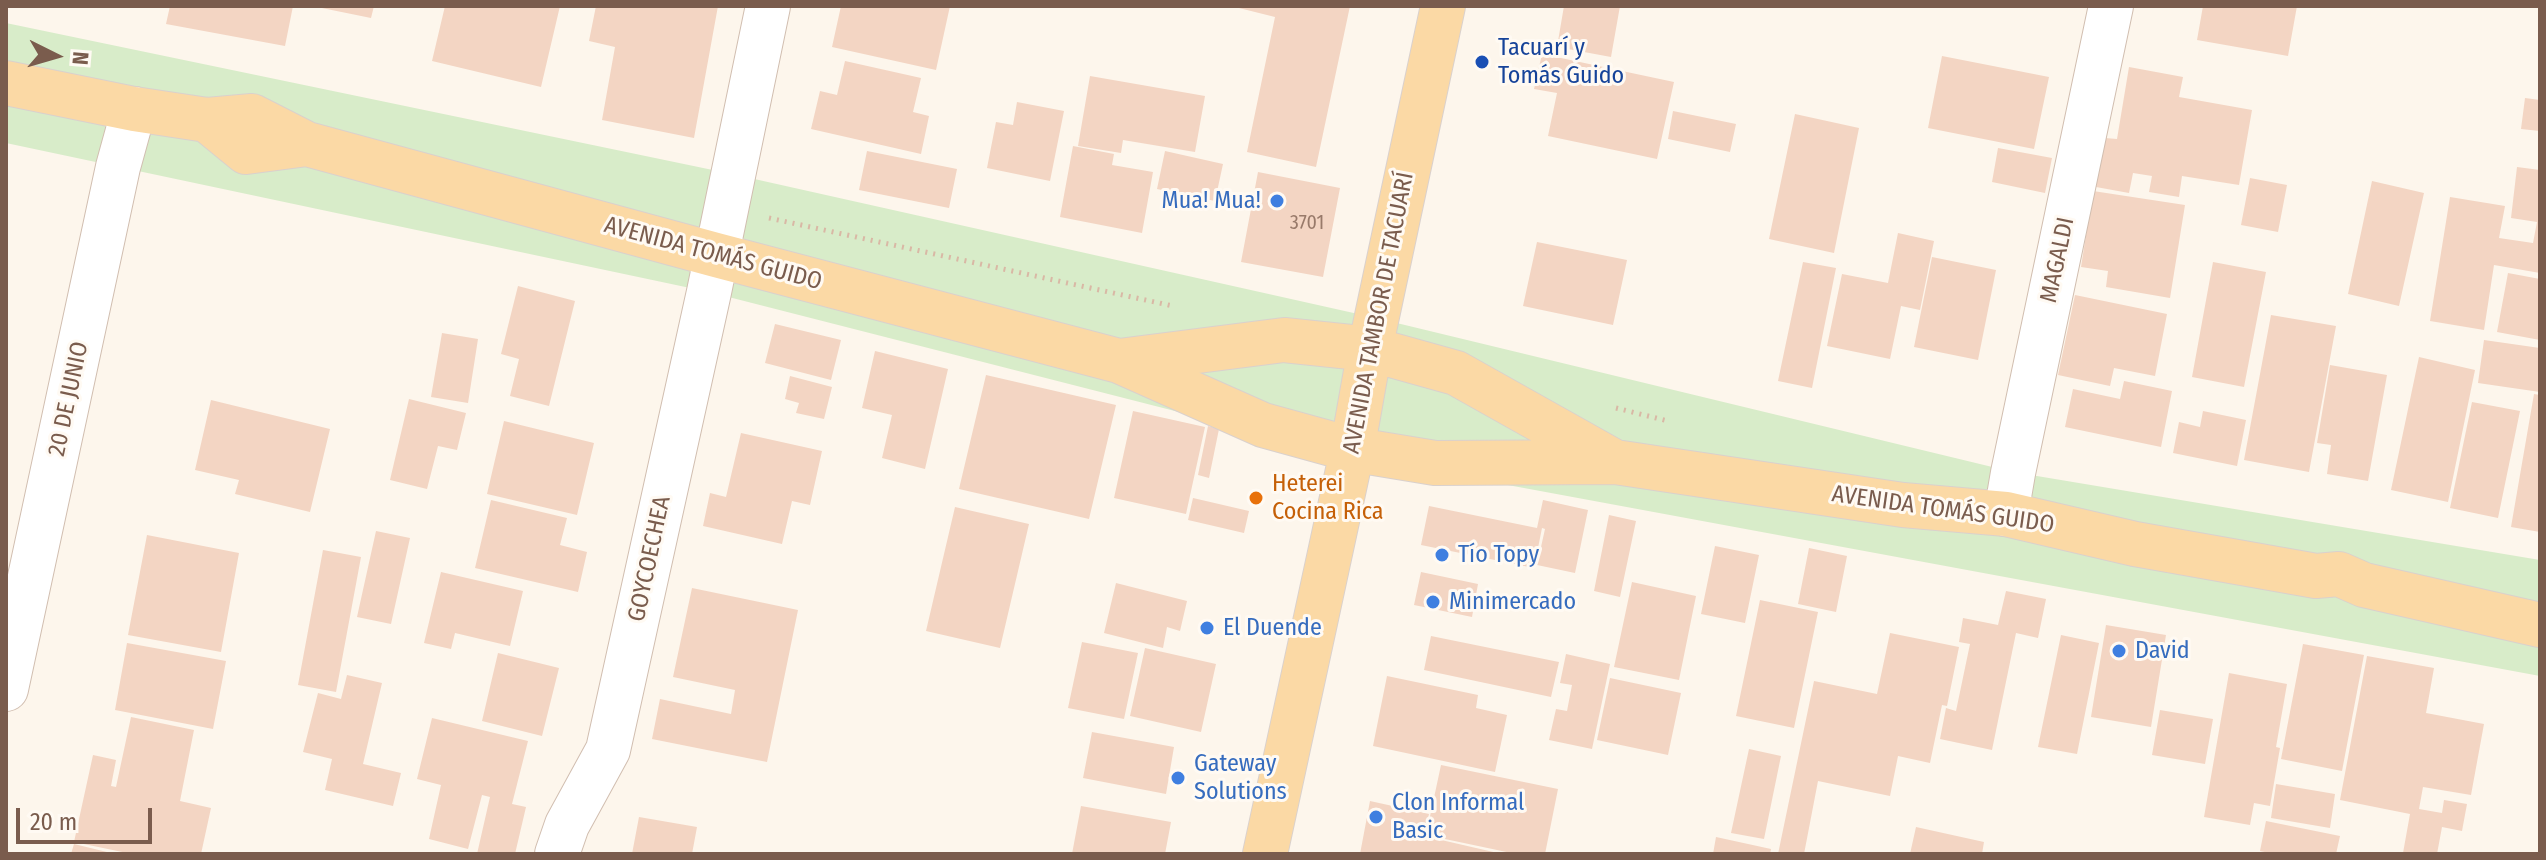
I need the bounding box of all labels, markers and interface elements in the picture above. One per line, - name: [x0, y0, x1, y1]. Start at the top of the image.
- north arrow: [16, 16, 96, 96]
- place label: Tacuarí y Tomás Guido: [1498, 34, 1624, 90]
- text: N: [66, 50, 94, 66]
- marker: Tacuarí y Tomás Guido: [1473, 53, 1491, 71]
- street label: AVENIDA TAMBOR DE TACUARÍ: [1338, 170, 1420, 456]
- place label: Mua! Mua!: [1162, 187, 1261, 215]
- marker: Mua! Mua!: [1268, 192, 1286, 210]
- street label: AVENIDA TOMÁS GUIDO: [601, 211, 825, 297]
- house number: 3701: [1290, 211, 1324, 235]
- street label: MAGALDI: [2035, 215, 2081, 305]
- street label: 20 DE JUNIO: [43, 339, 95, 459]
- place label: Heterei Cocina Rica: [1272, 470, 1384, 526]
- street label: AVENIDA TOMÁS GUIDO: [1830, 480, 2056, 540]
- marker: Heterei Cocina Rica: [1247, 489, 1265, 507]
- street label: GOYCOECHEA: [623, 494, 677, 624]
- place label: Tío Topy: [1458, 541, 1539, 569]
- marker: Tío Topy: [1433, 546, 1451, 564]
- place label: Minimercado: [1449, 588, 1576, 616]
- marker: Minimercado: [1424, 593, 1442, 611]
- place label: El Duende: [1223, 614, 1322, 642]
- marker: El Duende: [1198, 619, 1216, 637]
- place label: David: [2135, 637, 2190, 665]
- marker: David: [2110, 642, 2128, 660]
- place label: Gateway Solutions: [1194, 750, 1287, 806]
- marker: Gateway Solutions: [1169, 769, 1187, 787]
- place label: Clon Informal Basic: [1392, 789, 1524, 845]
- scale bar: [20, 792, 156, 842]
- text: 20 m: [30, 808, 77, 836]
- marker: Clon Informal Basic: [1367, 808, 1385, 826]

